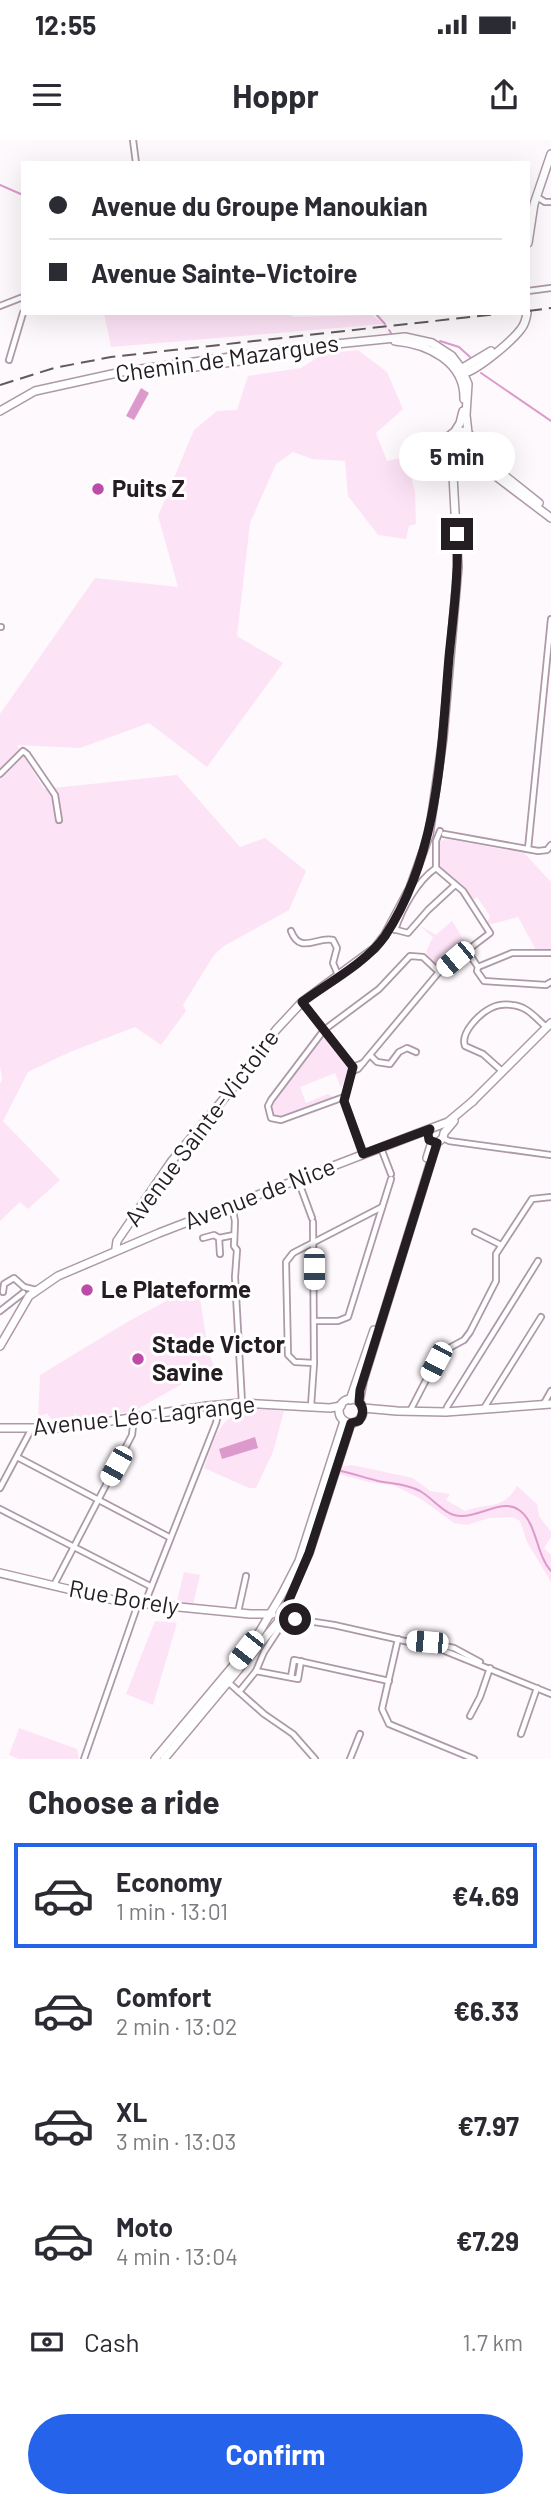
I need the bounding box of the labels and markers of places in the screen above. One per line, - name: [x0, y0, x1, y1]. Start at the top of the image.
- place label: Puits Z: [112, 473, 185, 502]
- marker: Puits Z: [90, 481, 106, 497]
- place label: Le Plateforme: [101, 1274, 251, 1303]
- marker: Le Plateforme: [79, 1282, 95, 1298]
- place label: Stade Victor Savine: [152, 1329, 285, 1386]
- marker: Stade Victor Savine: [130, 1351, 146, 1367]

